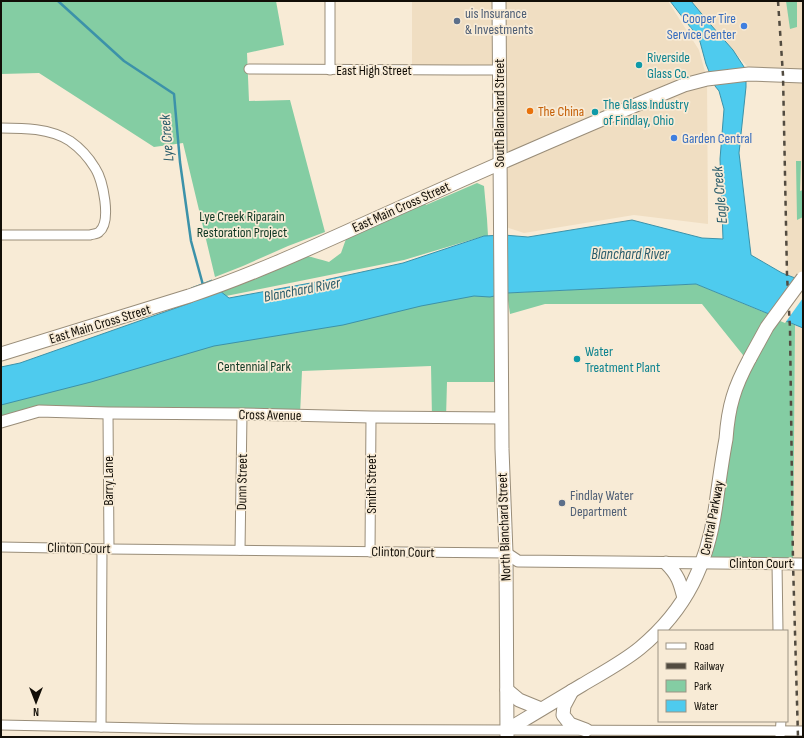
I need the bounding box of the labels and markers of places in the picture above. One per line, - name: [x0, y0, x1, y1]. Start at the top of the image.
- place label: uis Insurance & Investments: [465, 5, 533, 38]
- place label: Cooper Tire Service Center: [667, 10, 736, 43]
- marker: uis Insurance & Investments: [452, 16, 462, 26]
- marker: Cooper Tire Service Center: [739, 21, 749, 31]
- place label: Riverside Glass Co.: [647, 49, 690, 82]
- marker: Riverside Glass Co.: [634, 60, 644, 70]
- place label: The Glass Industry of Findlay, Ohio: [603, 96, 689, 129]
- place label: The China: [538, 103, 584, 120]
- marker: The China: [525, 106, 535, 116]
- marker: The Glass Industry of Findlay, Ohio: [590, 107, 600, 117]
- place label: Garden Central: [682, 130, 752, 147]
- marker: Garden Central: [669, 133, 679, 143]
- place label: Water Treatment Plant: [585, 343, 660, 376]
- marker: Water Treatment Plant: [572, 354, 582, 364]
- place label: Findlay Water Department: [570, 487, 633, 520]
- marker: Findlay Water Department: [557, 498, 567, 508]

